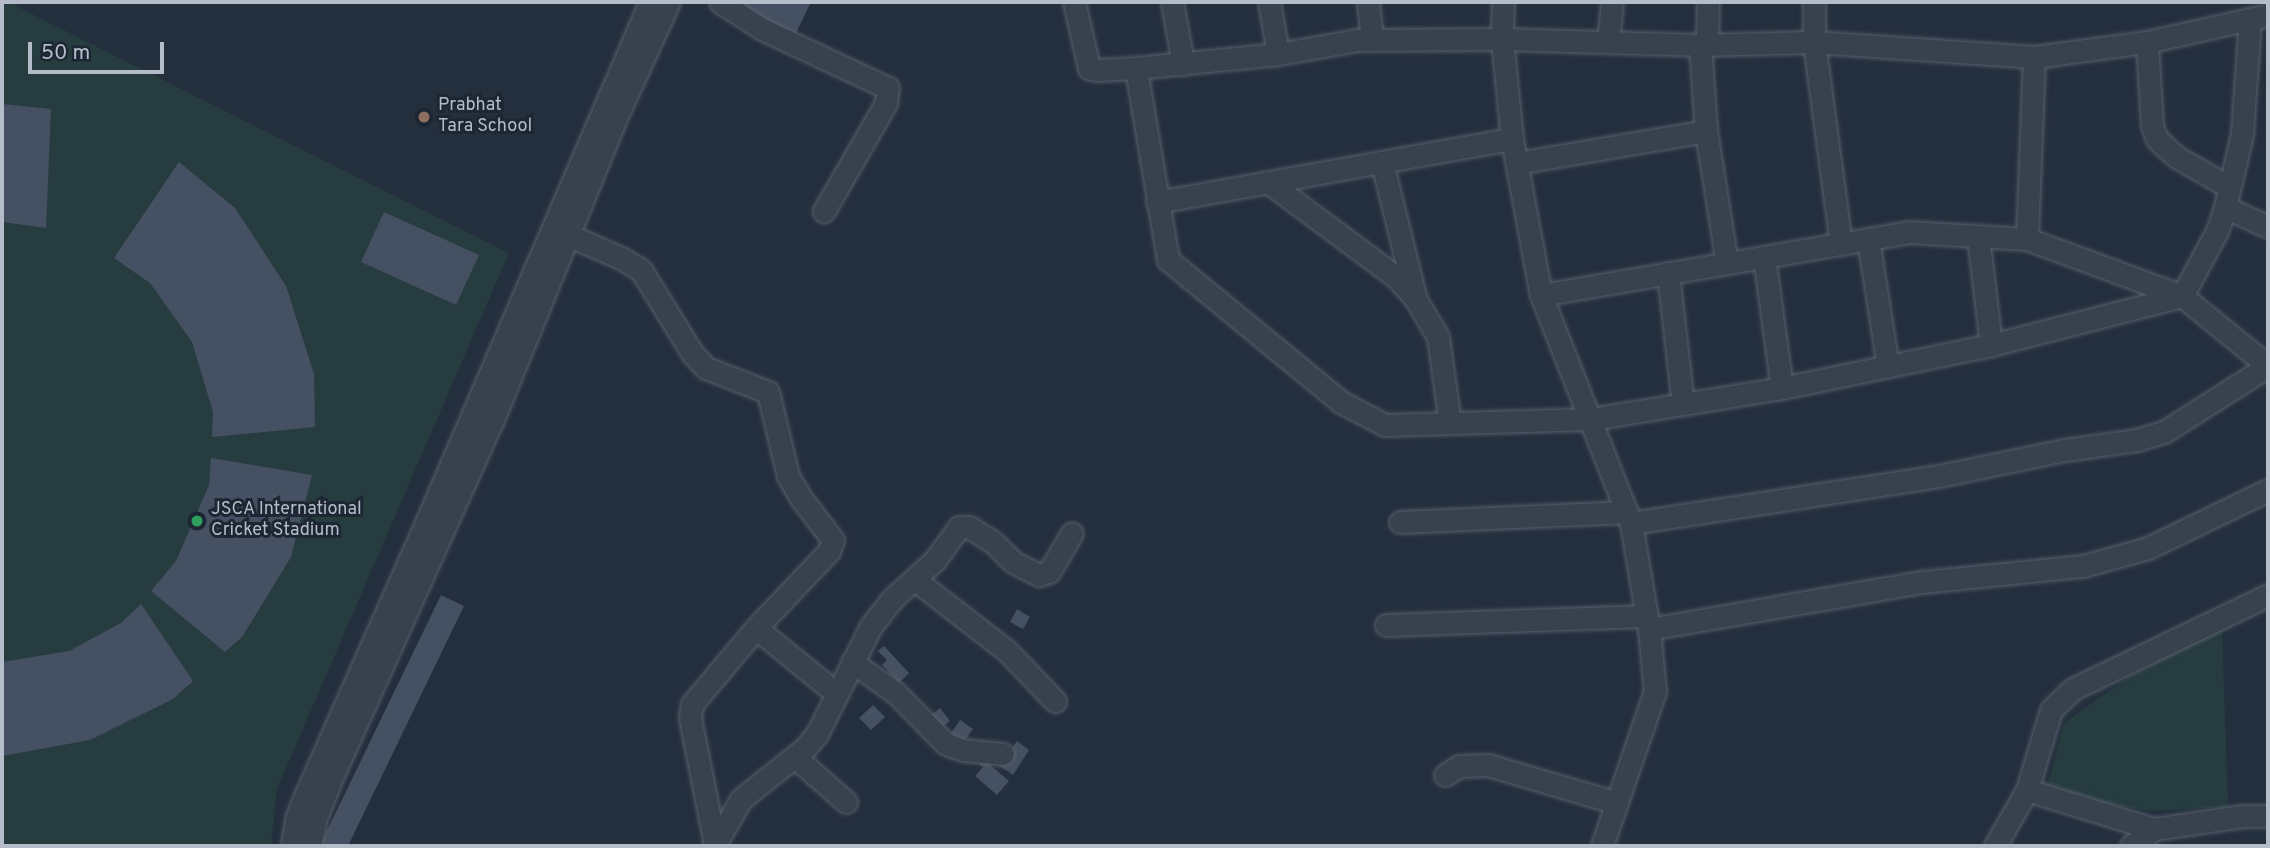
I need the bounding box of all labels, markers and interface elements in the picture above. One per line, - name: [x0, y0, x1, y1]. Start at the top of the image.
- scale bar: [32, 28, 168, 72]
- text: 50 m: [41, 40, 90, 67]
- place label: Prabhat Tara School: [438, 96, 532, 138]
- marker: Prabhat Tara School: [416, 109, 432, 125]
- place label: JSCA International Cricket Stadium: [211, 500, 362, 542]
- marker: JSCA International Cricket Stadium: [189, 513, 205, 529]

